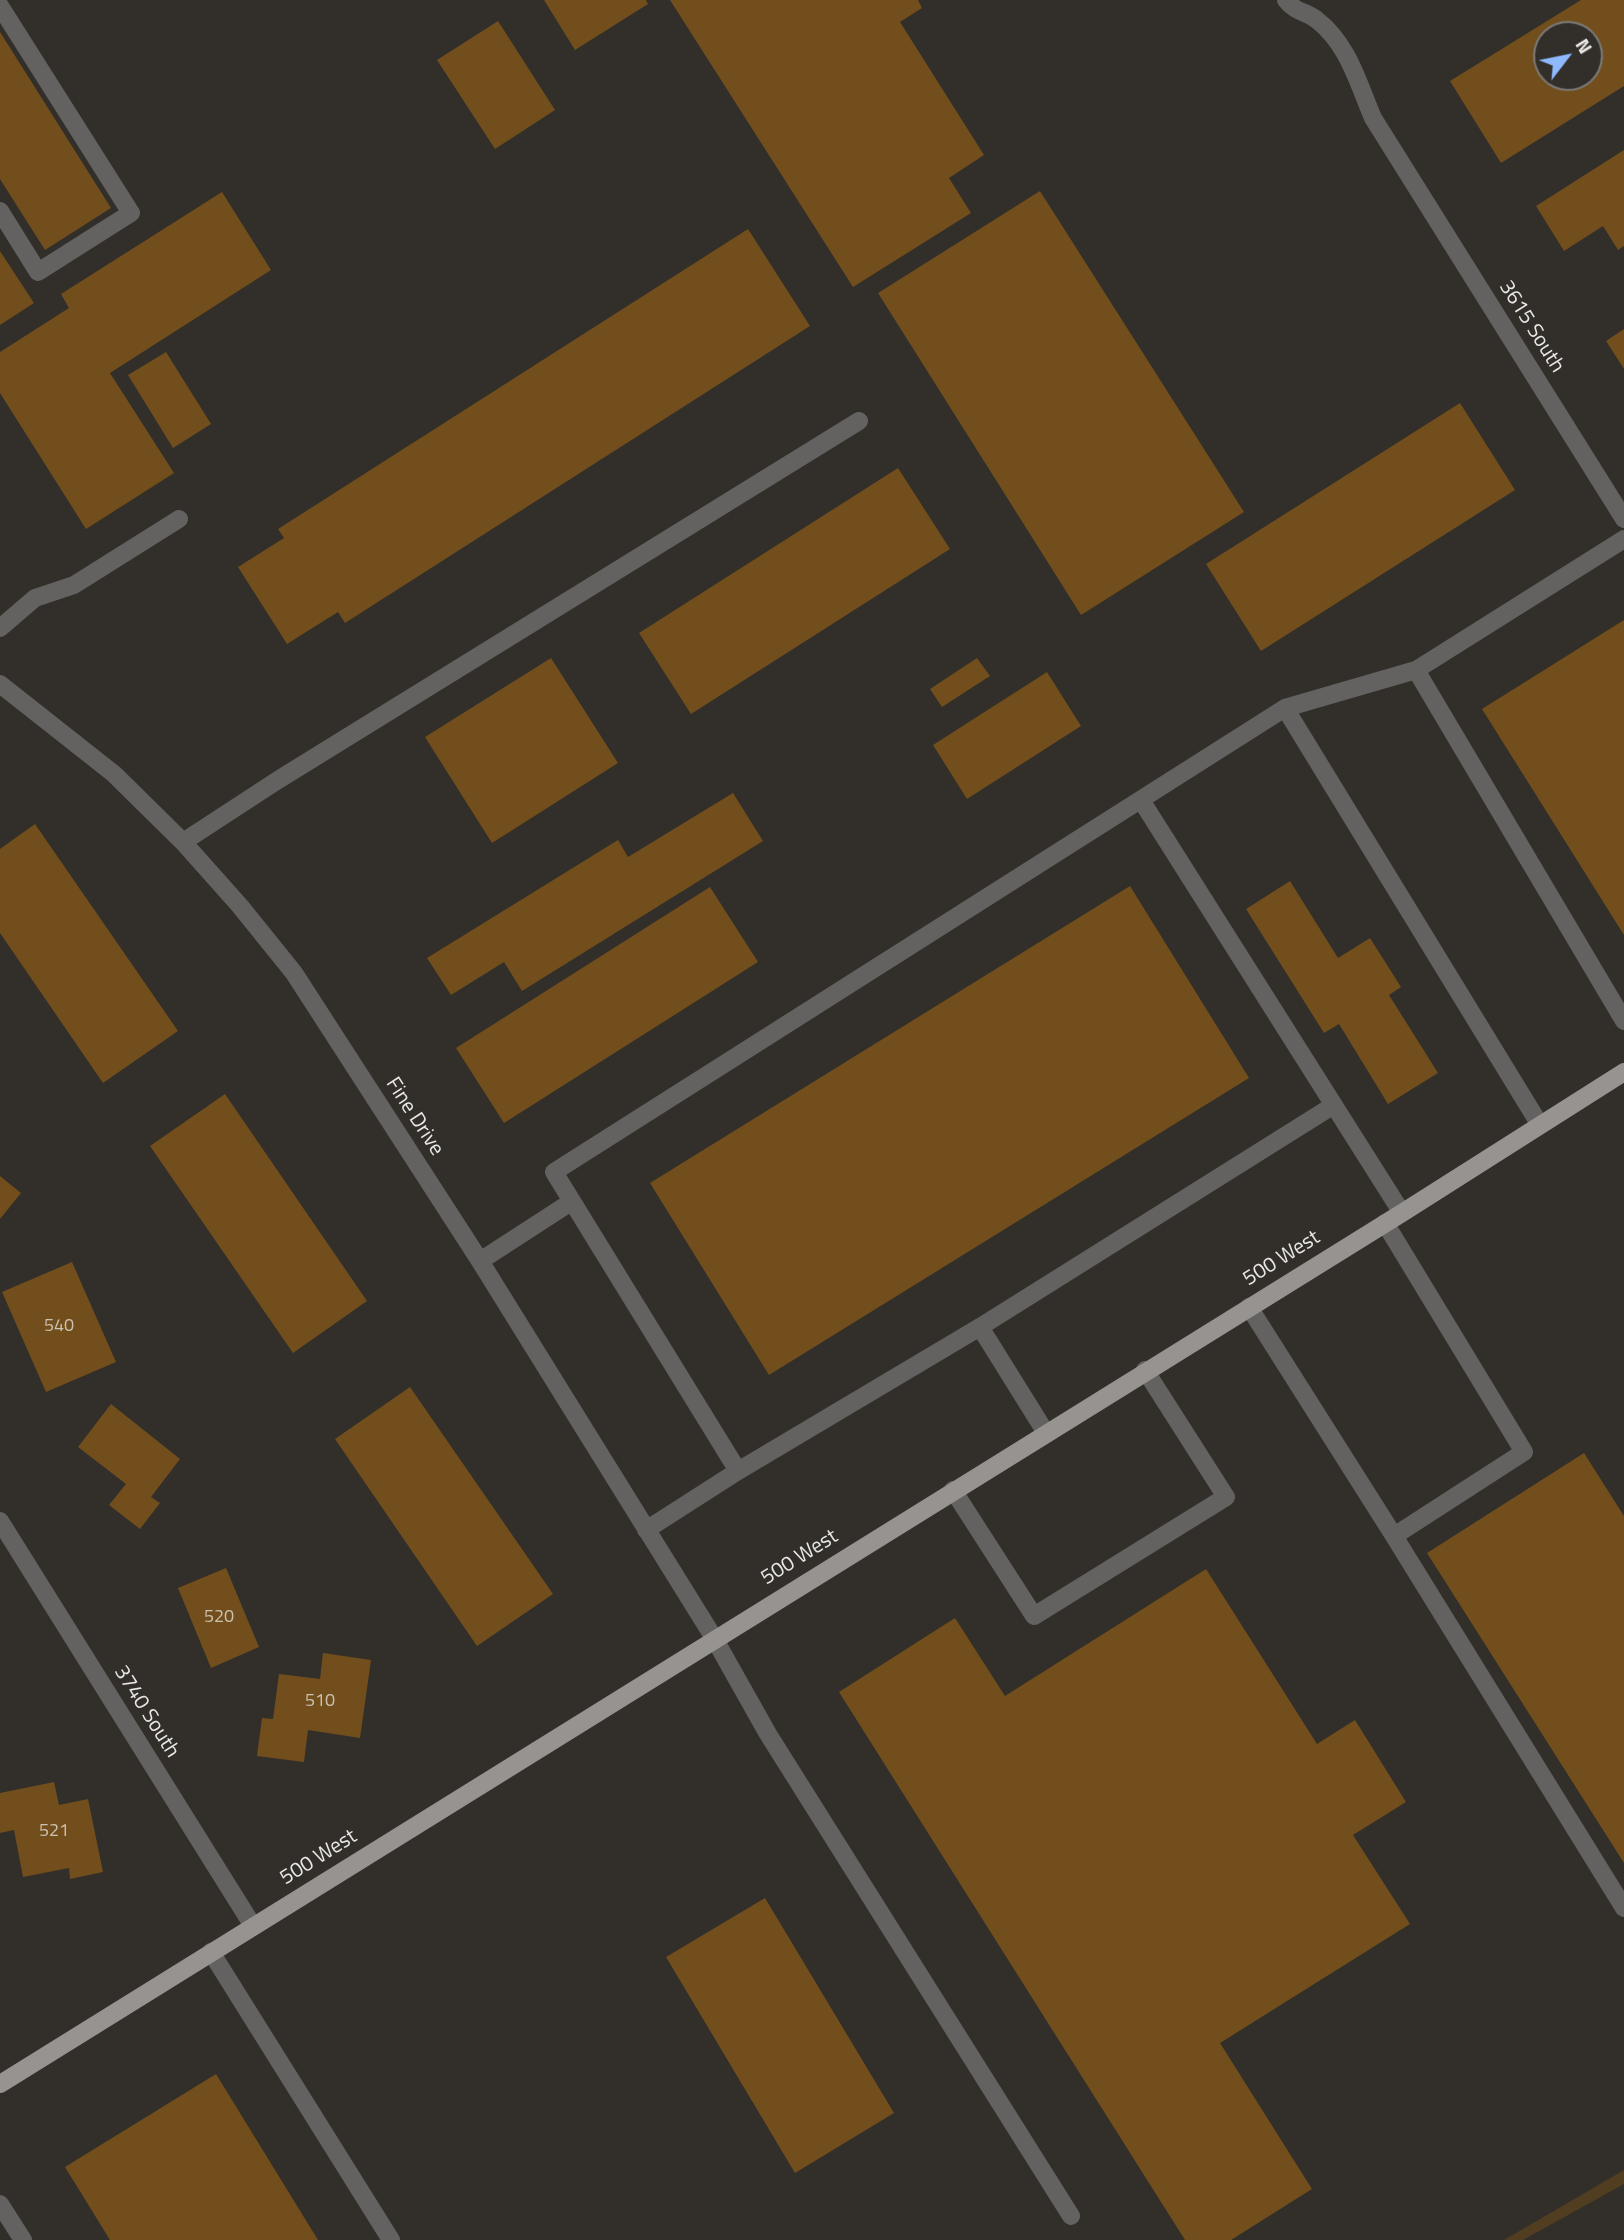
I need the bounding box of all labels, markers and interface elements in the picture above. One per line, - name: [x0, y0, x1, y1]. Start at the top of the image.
- north arrow: [1533, 21, 1603, 91]
- text: N: [1569, 32, 1600, 59]
- street label: 3615 South: [1493, 276, 1569, 378]
- street label: Fine Drive: [379, 1073, 449, 1161]
- street label: 500 West: [1239, 1226, 1325, 1292]
- house number: 540: [44, 1316, 74, 1338]
- street label: 500 West: [757, 1525, 843, 1591]
- house number: 520: [204, 1607, 234, 1629]
- street label: 3740 South: [108, 1661, 184, 1763]
- house number: 510: [305, 1691, 335, 1713]
- house number: 521: [39, 1821, 69, 1843]
- street label: 500 West: [276, 1825, 362, 1891]

